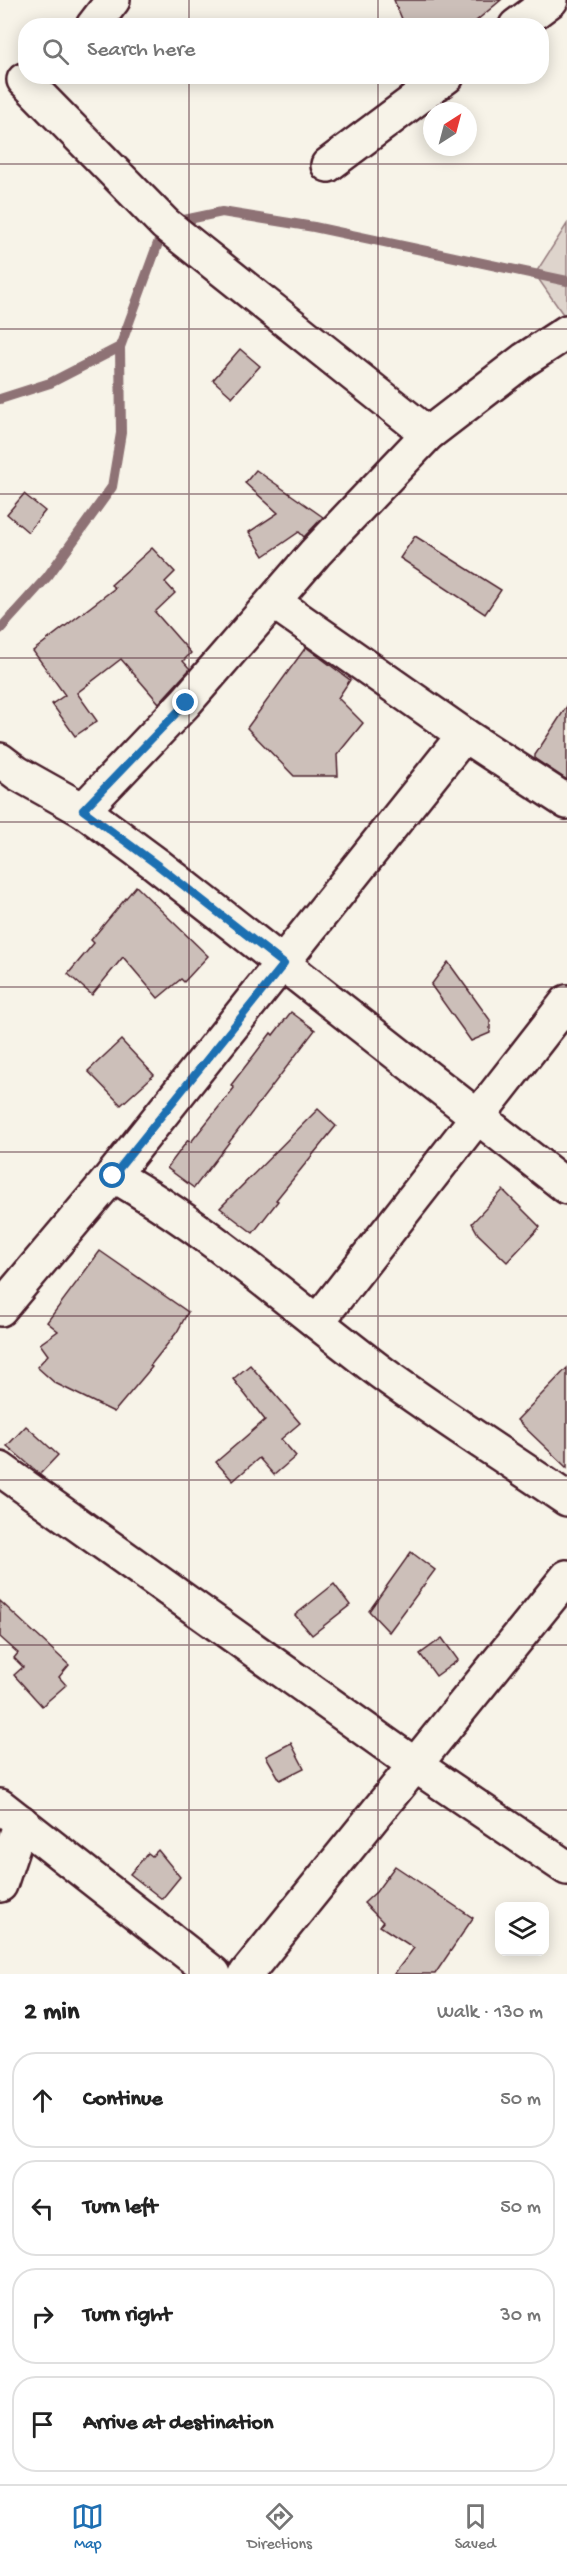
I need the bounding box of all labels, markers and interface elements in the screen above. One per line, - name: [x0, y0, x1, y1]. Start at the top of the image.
- search box: [18, 18, 549, 84]
- icon: search: [39, 35, 72, 68]
- text: Search here: [87, 38, 195, 64]
- north arrow: [423, 102, 477, 156]
- route end: [172, 689, 198, 715]
- route start: [99, 1162, 125, 1188]
- map controls: [495, 1902, 549, 1956]
- button: layers: [495, 1902, 549, 1956]
- text: 2 min: [24, 1998, 79, 2029]
- text: Walk · 130 m: [437, 2002, 543, 2025]
- icon: ahead: [26, 2084, 59, 2117]
- text: Continue: [83, 2087, 163, 2113]
- text: 50 m: [500, 2089, 541, 2112]
- icon: left: [26, 2192, 59, 2225]
- text: Turn left: [83, 2195, 157, 2221]
- text: 50 m: [500, 2197, 541, 2220]
- icon: right: [26, 2300, 59, 2333]
- text: Turn right: [83, 2303, 171, 2329]
- text: 30 m: [500, 2305, 541, 2328]
- icon: arrive: [26, 2408, 59, 2441]
- text: Arrive at destination: [83, 2411, 273, 2437]
- tab: Map: [71, 2500, 104, 2555]
- tab: Directions: [247, 2500, 312, 2555]
- tab: Saved: [455, 2500, 496, 2555]

